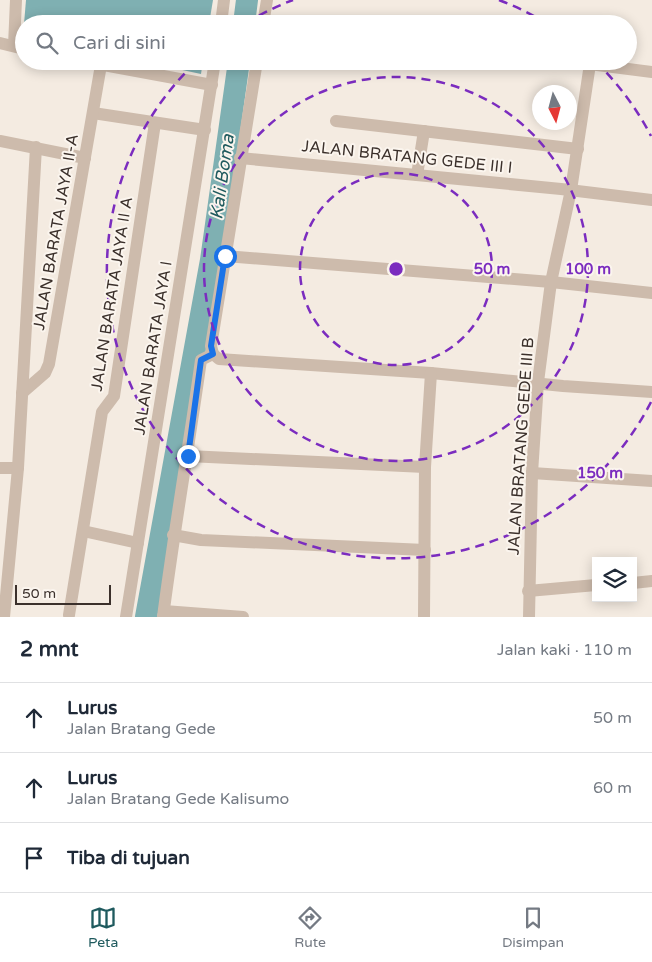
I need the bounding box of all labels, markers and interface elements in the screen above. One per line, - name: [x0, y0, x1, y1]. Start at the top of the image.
- search box: [15, 15, 637, 70]
- icon: search: [33, 29, 61, 57]
- text: Cari di sini: [73, 32, 166, 54]
- north arrow: [532, 85, 577, 130]
- street label: JALAN BARATA JAYA II-A: [29, 132, 83, 332]
- water label: Kali Boma: [205, 132, 239, 221]
- street label: JALAN BRATANG GEDE III I: [301, 136, 513, 178]
- street label: JALAN BARATA JAYA II A: [87, 195, 137, 393]
- route start: [214, 245, 237, 268]
- street label: JALAN BARATA JAYA I: [129, 260, 177, 436]
- centre of rings: [387, 260, 405, 278]
- text: 50 m: [474, 260, 510, 278]
- text: 100 m: [565, 260, 611, 278]
- street label: JALAN BRATANG GEDE III B: [503, 337, 539, 555]
- route end: [177, 445, 200, 468]
- text: 150 m: [577, 464, 623, 482]
- map controls: [592, 557, 637, 602]
- button: layers: [592, 557, 637, 602]
- scale bar: [15, 582, 111, 605]
- text: 50 m: [22, 585, 56, 602]
- text: 2 mnt: [20, 637, 79, 662]
- text: Jalan kaki · 110 m: [497, 640, 632, 660]
- text: Lurus: [67, 697, 117, 719]
- icon: ahead: [20, 704, 48, 732]
- text: 50 m: [593, 708, 632, 728]
- text: Jalan Bratang Gede: [67, 719, 216, 739]
- text: Lurus: [67, 767, 117, 789]
- icon: ahead: [20, 774, 48, 802]
- text: 60 m: [593, 778, 632, 798]
- text: Jalan Bratang Gede Kalisumo: [67, 789, 289, 809]
- icon: arrive: [20, 844, 48, 872]
- text: Tiba di tujuan: [67, 847, 190, 869]
- tab: Peta: [88, 904, 118, 951]
- tab: Rute: [294, 904, 326, 951]
- tab: Disimpan: [502, 904, 564, 951]

